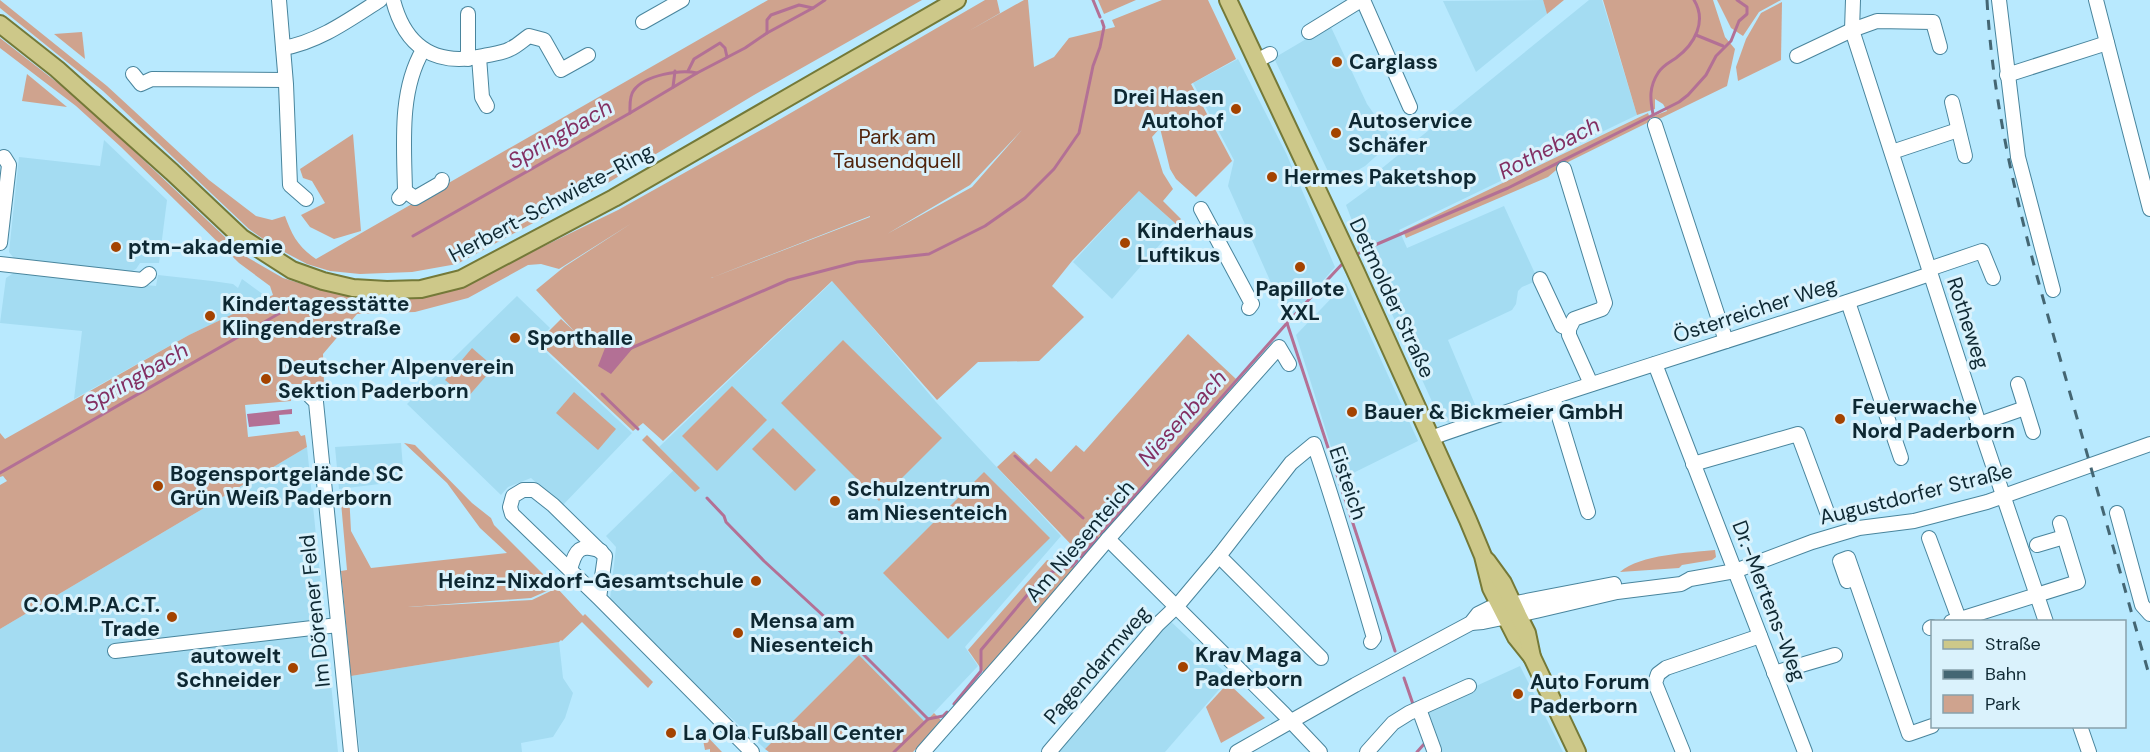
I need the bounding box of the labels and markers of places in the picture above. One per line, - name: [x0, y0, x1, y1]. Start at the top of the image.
- place label: Carglass: [1349, 48, 1438, 76]
- marker: Carglass: [1330, 55, 1344, 69]
- place label: Drei Hasen Autohof: [1113, 83, 1224, 135]
- marker: Drei Hasen Autohof: [1229, 102, 1243, 116]
- place label: Autoservice Schäfer: [1348, 107, 1473, 159]
- marker: Autoservice Schäfer: [1329, 126, 1343, 140]
- place label: Hermes Paketshop: [1284, 163, 1477, 191]
- marker: Hermes Paketshop: [1265, 170, 1279, 184]
- place label: Kinderhaus Luftikus: [1137, 217, 1254, 269]
- place label: ptm-akademie: [128, 233, 283, 261]
- marker: Kinderhaus Luftikus: [1118, 236, 1132, 250]
- marker: ptm-akademie: [109, 240, 123, 254]
- marker: Papillote XXL: [1293, 260, 1307, 274]
- place label: Papillote XXL: [1255, 275, 1345, 327]
- place label: Kindertagesstätte Klingenderstraße: [222, 290, 409, 342]
- marker: Kindertagesstätte Klingenderstraße: [203, 309, 217, 323]
- place label: Sporthalle: [527, 324, 633, 352]
- marker: Sporthalle: [508, 331, 522, 345]
- place label: Deutscher Alpenverein Sektion Paderborn: [278, 353, 514, 405]
- marker: Deutscher Alpenverein Sektion Paderborn: [259, 372, 273, 386]
- place label: Feuerwache Nord Paderborn: [1852, 393, 2015, 445]
- place label: Bauer & Bickmeier GmbH: [1364, 398, 1623, 426]
- marker: Bauer & Bickmeier GmbH: [1345, 405, 1359, 419]
- marker: Feuerwache Nord Paderborn: [1833, 412, 1847, 426]
- place label: Bogensportgelände SC Grün Weiß Paderborn: [170, 460, 404, 512]
- place label: Schulzentrum am Niesenteich: [847, 475, 1007, 527]
- marker: Bogensportgelände SC Grün Weiß Paderborn: [151, 479, 165, 493]
- marker: Schulzentrum am Niesenteich: [828, 494, 842, 508]
- place label: Heinz-Nixdorf-Gesamtschule: [438, 567, 744, 595]
- marker: Heinz-Nixdorf-Gesamtschule: [749, 574, 763, 588]
- place label: C.O.M.P.A.C.T. Trade: [23, 591, 160, 643]
- place label: Mensa am Niesenteich: [750, 607, 873, 659]
- marker: C.O.M.P.A.C.T. Trade: [165, 610, 179, 624]
- marker: Mensa am Niesenteich: [731, 626, 745, 640]
- place label: Krav Maga Paderborn: [1195, 641, 1303, 693]
- place label: autowelt Schneider: [176, 642, 281, 694]
- marker: Krav Maga Paderborn: [1176, 660, 1190, 674]
- marker: autowelt Schneider: [286, 661, 300, 675]
- place label: Auto Forum Paderborn: [1530, 668, 1649, 720]
- marker: Auto Forum Paderborn: [1511, 687, 1525, 701]
- place label: La Ola Fußball Center: [683, 719, 905, 747]
- marker: La Ola Fußball Center: [664, 726, 678, 740]

